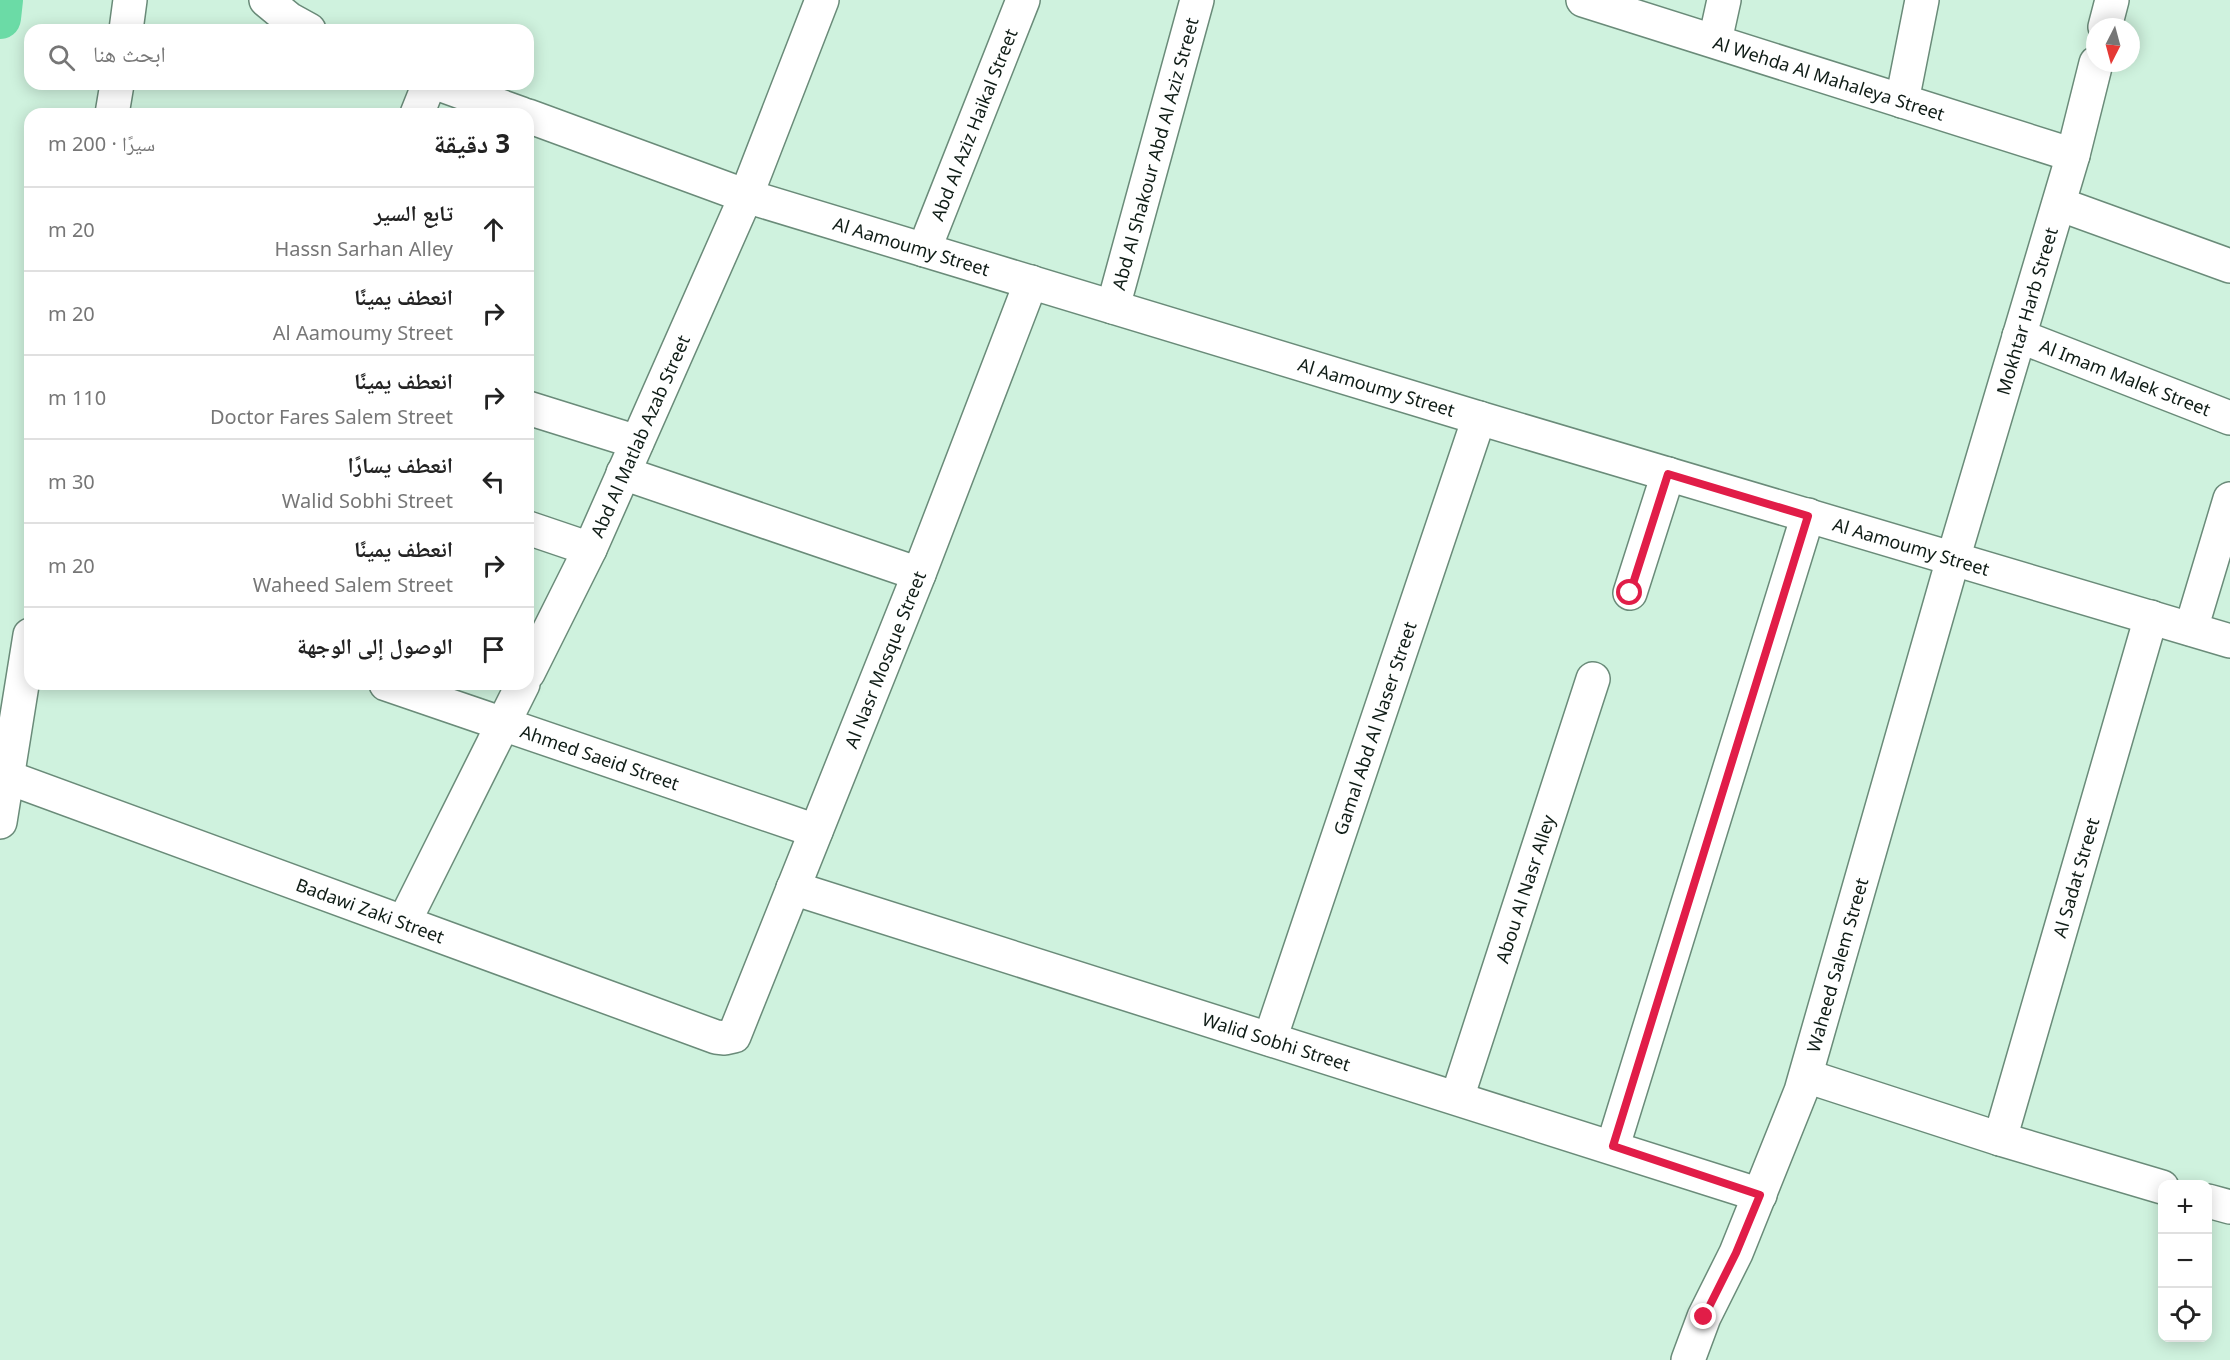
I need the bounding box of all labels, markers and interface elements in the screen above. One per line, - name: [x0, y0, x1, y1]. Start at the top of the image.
- street label: Abd Al Shakour Abd Al Aziz Street: [1106, 14, 1204, 293]
- north arrow: [2086, 18, 2140, 72]
- search box: [24, 24, 534, 90]
- street label: Abd Al Aziz Haikal Street: [925, 25, 1023, 224]
- street label: Al Wehda Al Mahaleya Street: [1710, 30, 1948, 126]
- text: ابحث هنا: [93, 38, 166, 68]
- icon: search: [45, 41, 78, 74]
- text: 3 دقيقة: [434, 125, 510, 161]
- text: سيرًا · 200 m: [48, 130, 155, 157]
- text: تابع السير: [374, 197, 453, 227]
- street label: Al Aamoumy Street: [830, 211, 993, 281]
- icon: ahead: [477, 213, 510, 246]
- text: 20 m: [48, 216, 95, 243]
- street label: Mokhtar Harb Street: [1990, 224, 2063, 398]
- text: Hassn Sarhan Alley: [274, 235, 453, 262]
- text: انعطف يمينًا: [354, 281, 453, 311]
- icon: right: [477, 297, 510, 330]
- text: 20 m: [48, 300, 95, 327]
- text: Al Aamoumy Street: [273, 319, 453, 346]
- street label: Abd Al Matlab Azab Street: [585, 331, 695, 541]
- street label: Al Imam Malek Street: [2036, 333, 2215, 421]
- street label: Al Aamoumy Street: [1295, 352, 1458, 422]
- text: انعطف يمينًا: [354, 365, 453, 395]
- icon: right: [477, 381, 510, 414]
- text: 110 m: [48, 384, 106, 411]
- text: Doctor Fares Salem Street: [210, 403, 453, 430]
- text: انعطف يسارًا: [348, 449, 453, 479]
- icon: left: [477, 465, 510, 498]
- text: 30 m: [48, 468, 95, 495]
- text: Walid Sobhi Street: [282, 487, 453, 514]
- street label: Al Aamoumy Street: [1830, 512, 1993, 581]
- text: انعطف يمينًا: [354, 533, 453, 563]
- icon: right: [477, 549, 510, 582]
- text: 20 m: [48, 552, 95, 579]
- street label: Al Nasr Mosque Street: [839, 567, 931, 752]
- text: Waheed Salem Street: [253, 571, 453, 598]
- route start: [1616, 579, 1642, 605]
- street label: Gamal Abd Al Naser Street: [1328, 618, 1422, 838]
- text: الوصول إلى الوجهة: [297, 630, 453, 660]
- icon: arrive: [477, 633, 510, 666]
- street label: Ahmed Saeid Street: [517, 719, 683, 796]
- street label: Abou Al Nasr Alley: [1490, 811, 1560, 966]
- street label: Al Sadat Street: [2047, 815, 2104, 940]
- street label: Badawi Zaki Street: [293, 872, 448, 949]
- street label: Waheed Salem Street: [1801, 875, 1873, 1055]
- street label: Walid Sobhi Street: [1199, 1007, 1354, 1076]
- map controls: [2158, 1180, 2212, 1342]
- button: +: [2158, 1180, 2212, 1234]
- button: −: [2158, 1234, 2212, 1288]
- button: locate: [2158, 1288, 2212, 1342]
- route end: [1690, 1303, 1716, 1329]

